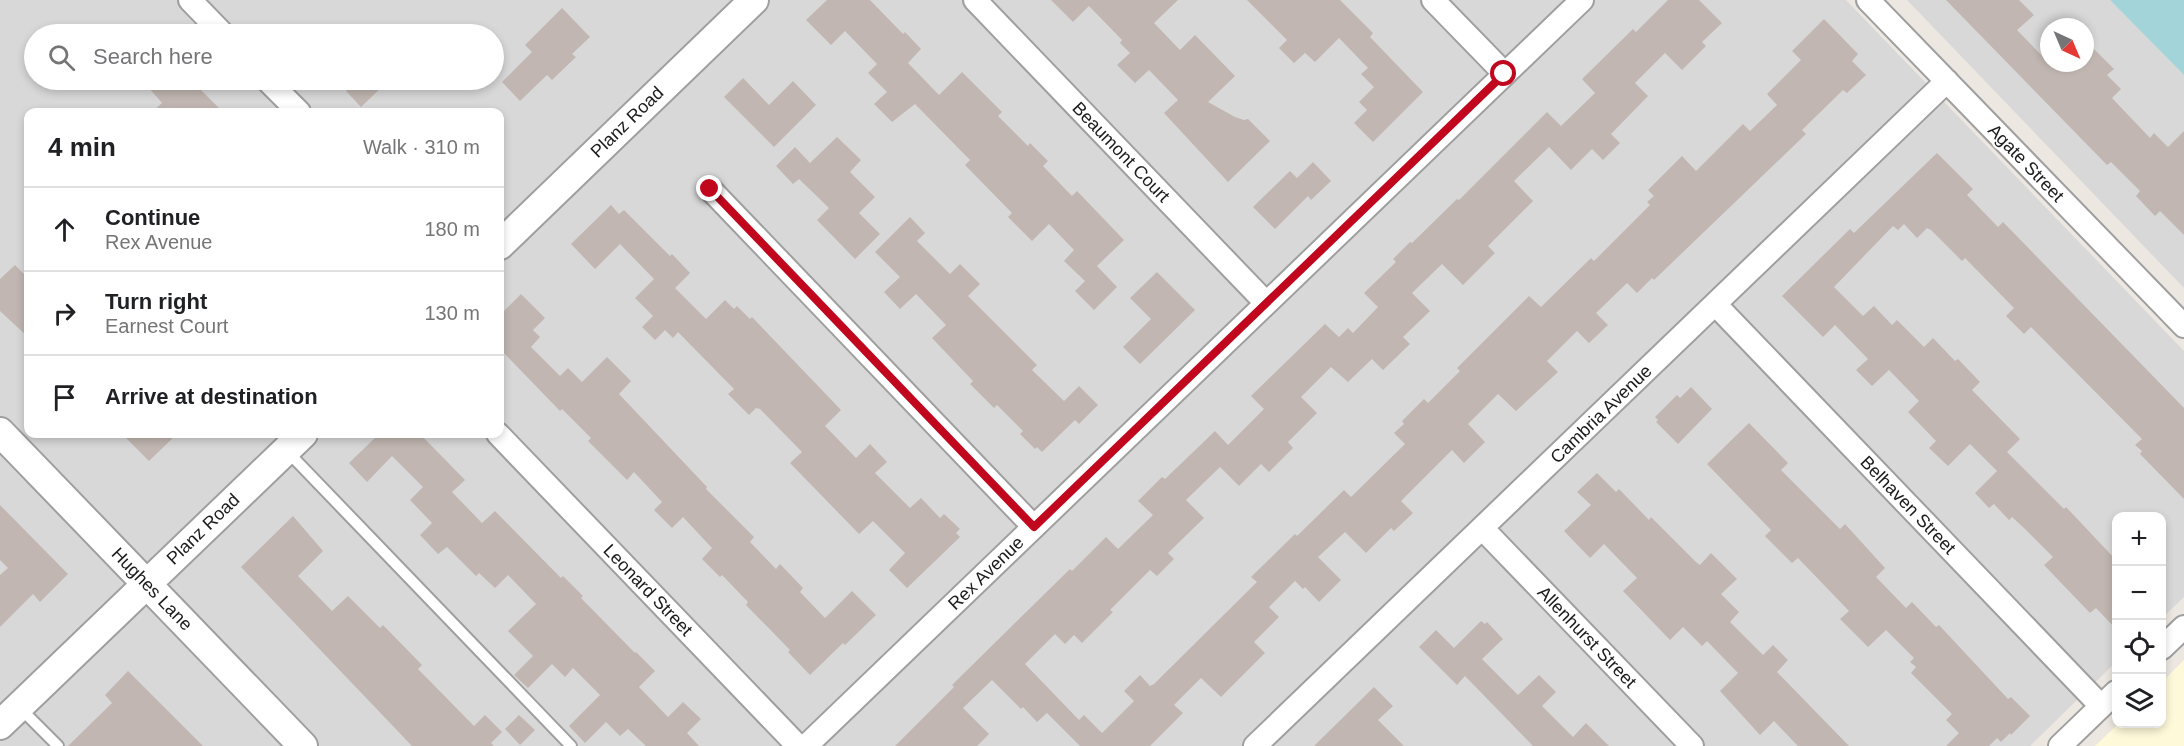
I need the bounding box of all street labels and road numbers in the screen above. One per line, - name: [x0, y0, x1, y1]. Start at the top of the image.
- street label: Planz Road: [587, 82, 667, 162]
- street label: Beaumont Court: [1068, 98, 1174, 206]
- street label: Agate Street: [1984, 120, 2068, 206]
- street label: Cambria Avenue: [1546, 361, 1656, 467]
- street label: Belhaven Street: [1856, 452, 1960, 558]
- street label: Planz Road: [163, 489, 243, 569]
- street label: Rex Avenue: [944, 532, 1028, 614]
- street label: Leonard Street: [599, 540, 697, 640]
- street label: Hughes Lane: [108, 544, 196, 634]
- street label: Allenhurst Street: [1534, 582, 1640, 692]

